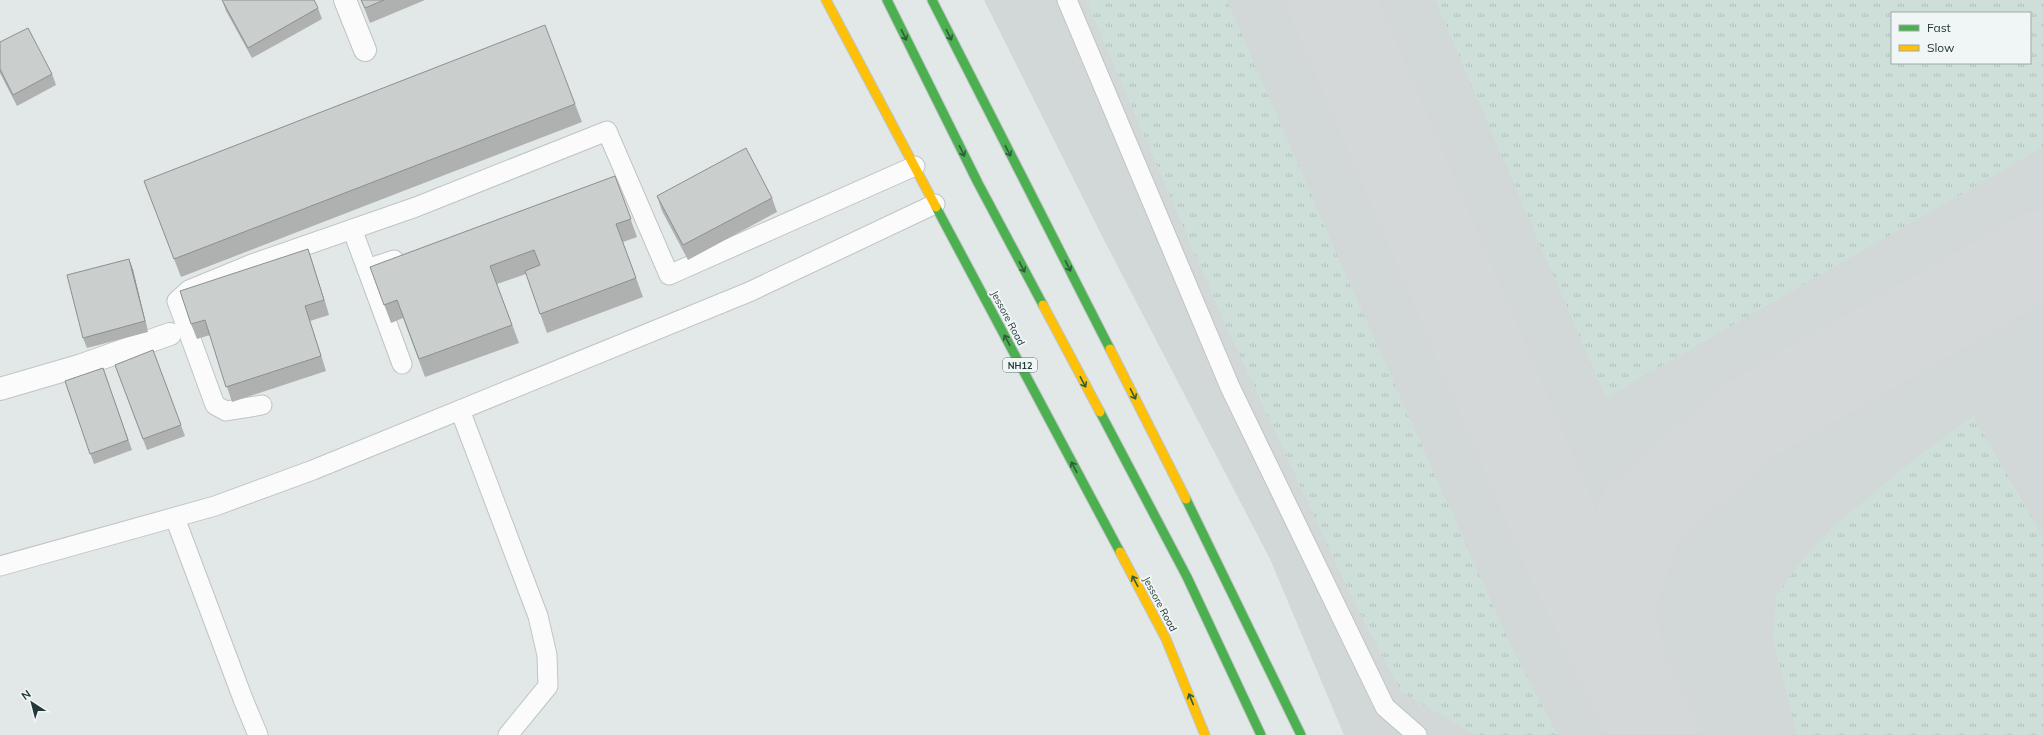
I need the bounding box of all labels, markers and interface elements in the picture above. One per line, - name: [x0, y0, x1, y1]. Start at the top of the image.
- legend: [1891, 12, 2031, 64]
- text: Fast: [1927, 20, 1951, 35]
- one-way arrow: [901, 29, 908, 41]
- one-way arrow: [946, 29, 953, 41]
- text: Slow: [1927, 40, 1955, 55]
- one-way arrow: [1005, 144, 1013, 156]
- one-way arrow: [959, 145, 966, 157]
- one-way arrow: [1065, 260, 1072, 272]
- one-way arrow: [1019, 261, 1026, 273]
- street label: Jessore Road: [988, 288, 1028, 348]
- one-way arrow: [1002, 334, 1010, 346]
- road number: NH12: [1003, 358, 1037, 372]
- one-way arrow: [1079, 376, 1087, 388]
- one-way arrow: [1130, 388, 1138, 400]
- one-way arrow: [1070, 461, 1078, 473]
- street label: Jessore Road: [1140, 574, 1180, 634]
- one-way arrow: [1131, 576, 1139, 588]
- north arrow: [12, 683, 52, 723]
- text: N: [19, 687, 34, 703]
- one-way arrow: [1186, 693, 1194, 705]

